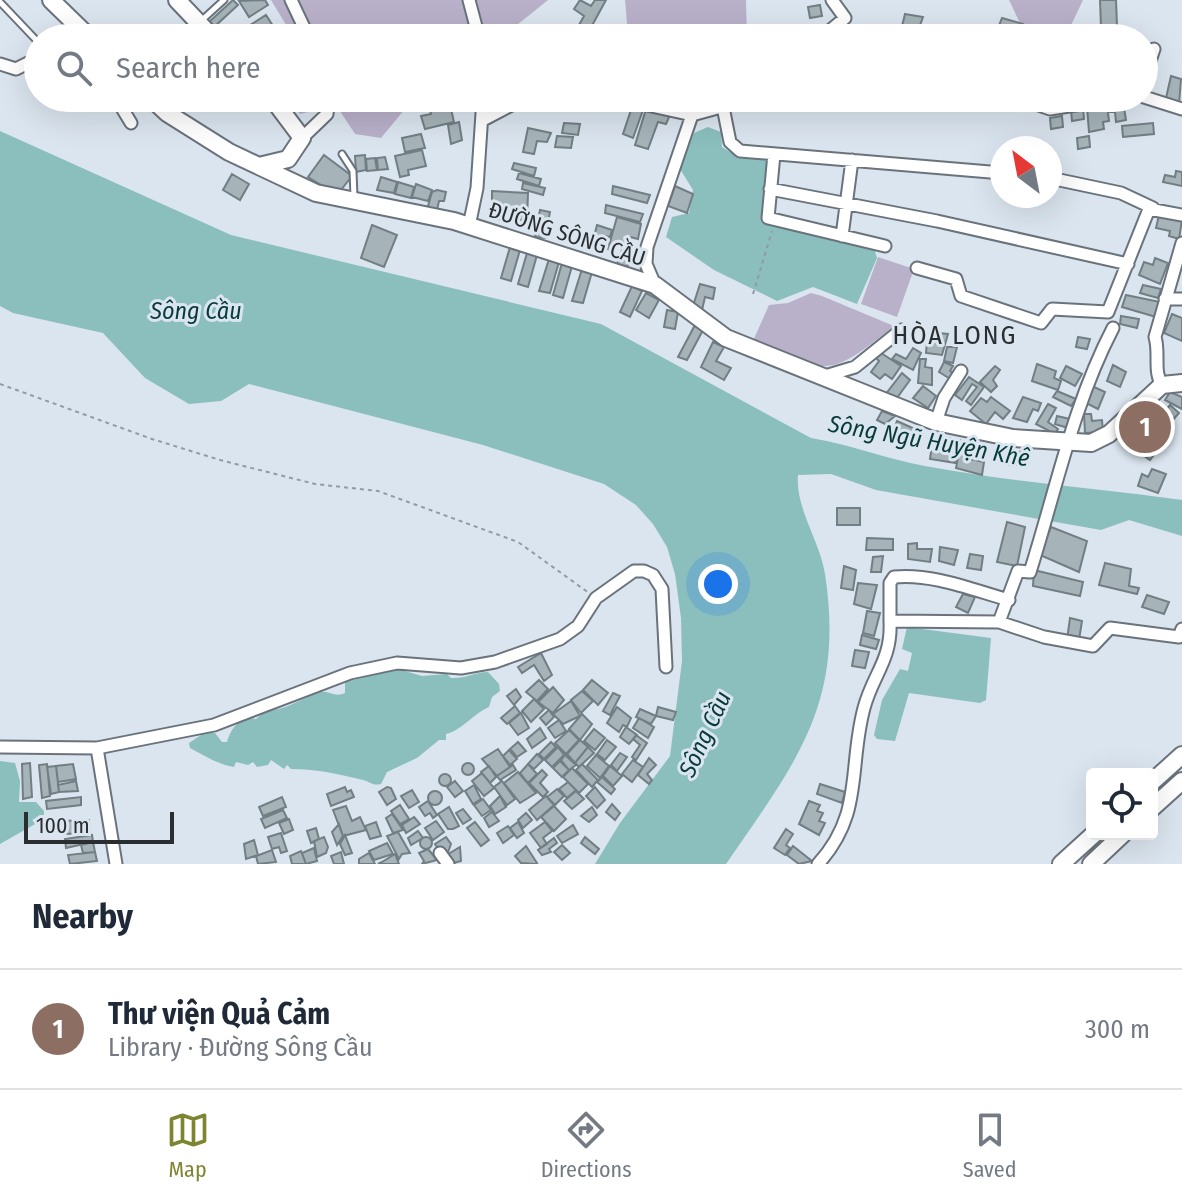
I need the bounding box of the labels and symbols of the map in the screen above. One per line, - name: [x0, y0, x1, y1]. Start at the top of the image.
- north arrow: [990, 136, 1062, 208]
- street label: ĐƯỜNG SÔNG CẦU: [485, 194, 649, 272]
- water label: Sông Cầu: [149, 297, 242, 325]
- district label: HÒA LONG: [893, 320, 1017, 351]
- pin: 1: [1119, 397, 1171, 457]
- water label: Sông Ngũ Huyện Khê: [825, 409, 1032, 473]
- your location: [698, 564, 738, 604]
- water label: Sông Cầu: [673, 687, 737, 782]
- scale bar: [24, 808, 174, 844]

